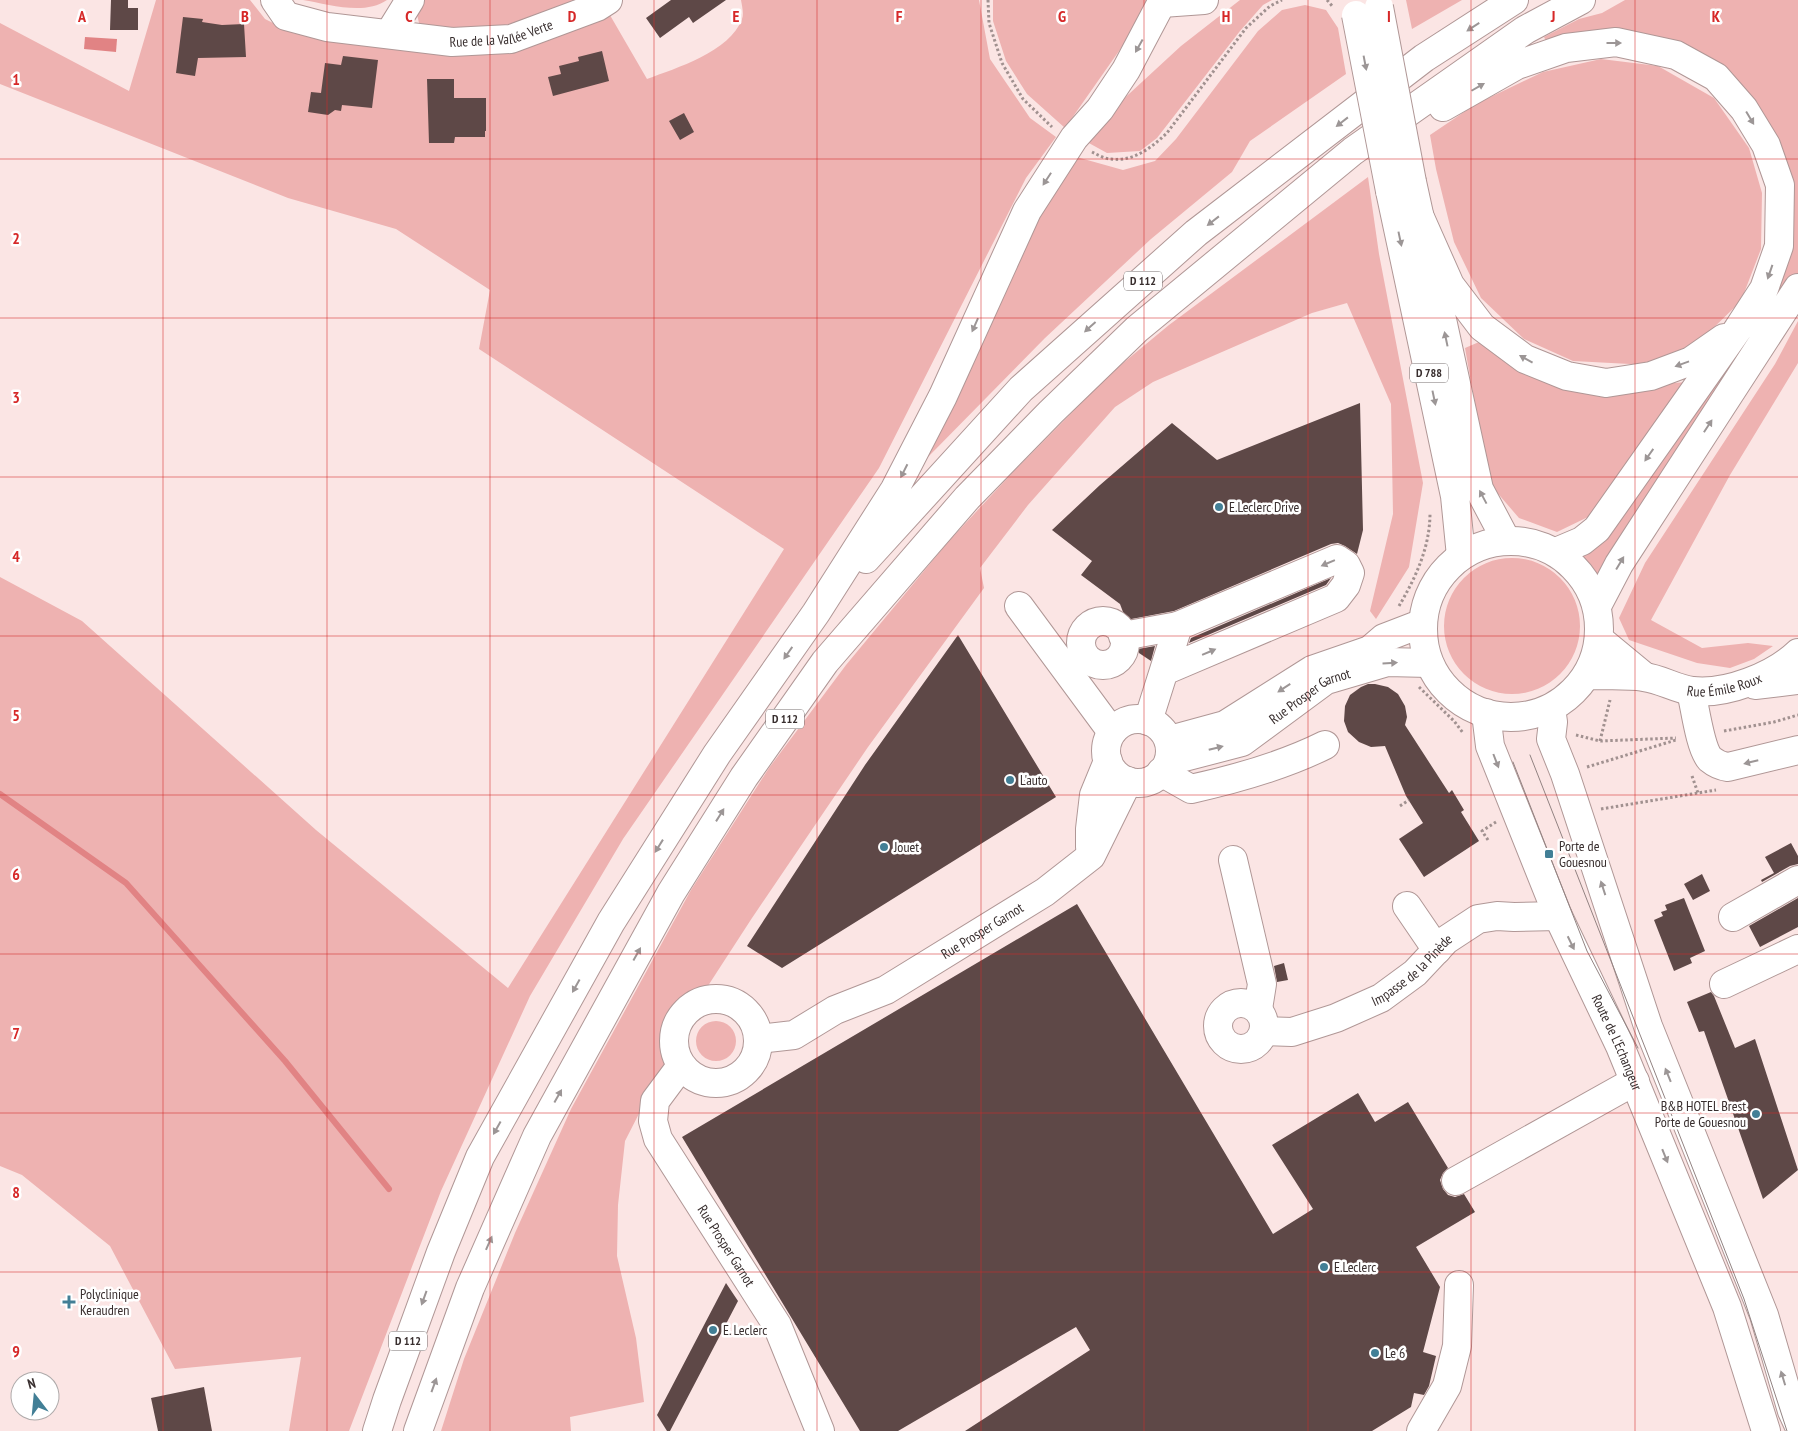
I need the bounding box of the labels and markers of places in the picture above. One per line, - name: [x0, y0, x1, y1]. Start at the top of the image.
- place label: E.Leclerc Drive: [1229, 498, 1300, 516]
- marker: E.Leclerc Drive: [1213, 501, 1225, 513]
- place label: L'auto: [1020, 771, 1048, 789]
- marker: L'auto: [1004, 774, 1016, 786]
- place label: Porte de Gouesnou: [1559, 837, 1607, 871]
- place label: Jouet: [893, 838, 919, 856]
- marker: Jouet: [878, 841, 890, 853]
- marker: Porte de Gouesnou: [1543, 848, 1555, 860]
- place label: B&B HOTEL Brest Porte de Gouesnou: [1655, 1097, 1746, 1131]
- marker: B&B HOTEL Brest Porte de Gouesnou: [1750, 1108, 1762, 1120]
- place label: E.Leclerc: [1334, 1258, 1376, 1276]
- marker: E.Leclerc: [1318, 1261, 1330, 1273]
- place label: Polyclinique Keraudren: [80, 1285, 139, 1319]
- marker: Polyclinique Keraudren: [62, 1295, 76, 1309]
- place label: E. Leclerc: [723, 1321, 767, 1339]
- marker: E. Leclerc: [707, 1324, 719, 1336]
- place label: Le 6: [1385, 1344, 1405, 1362]
- marker: Le 6: [1369, 1347, 1381, 1359]

